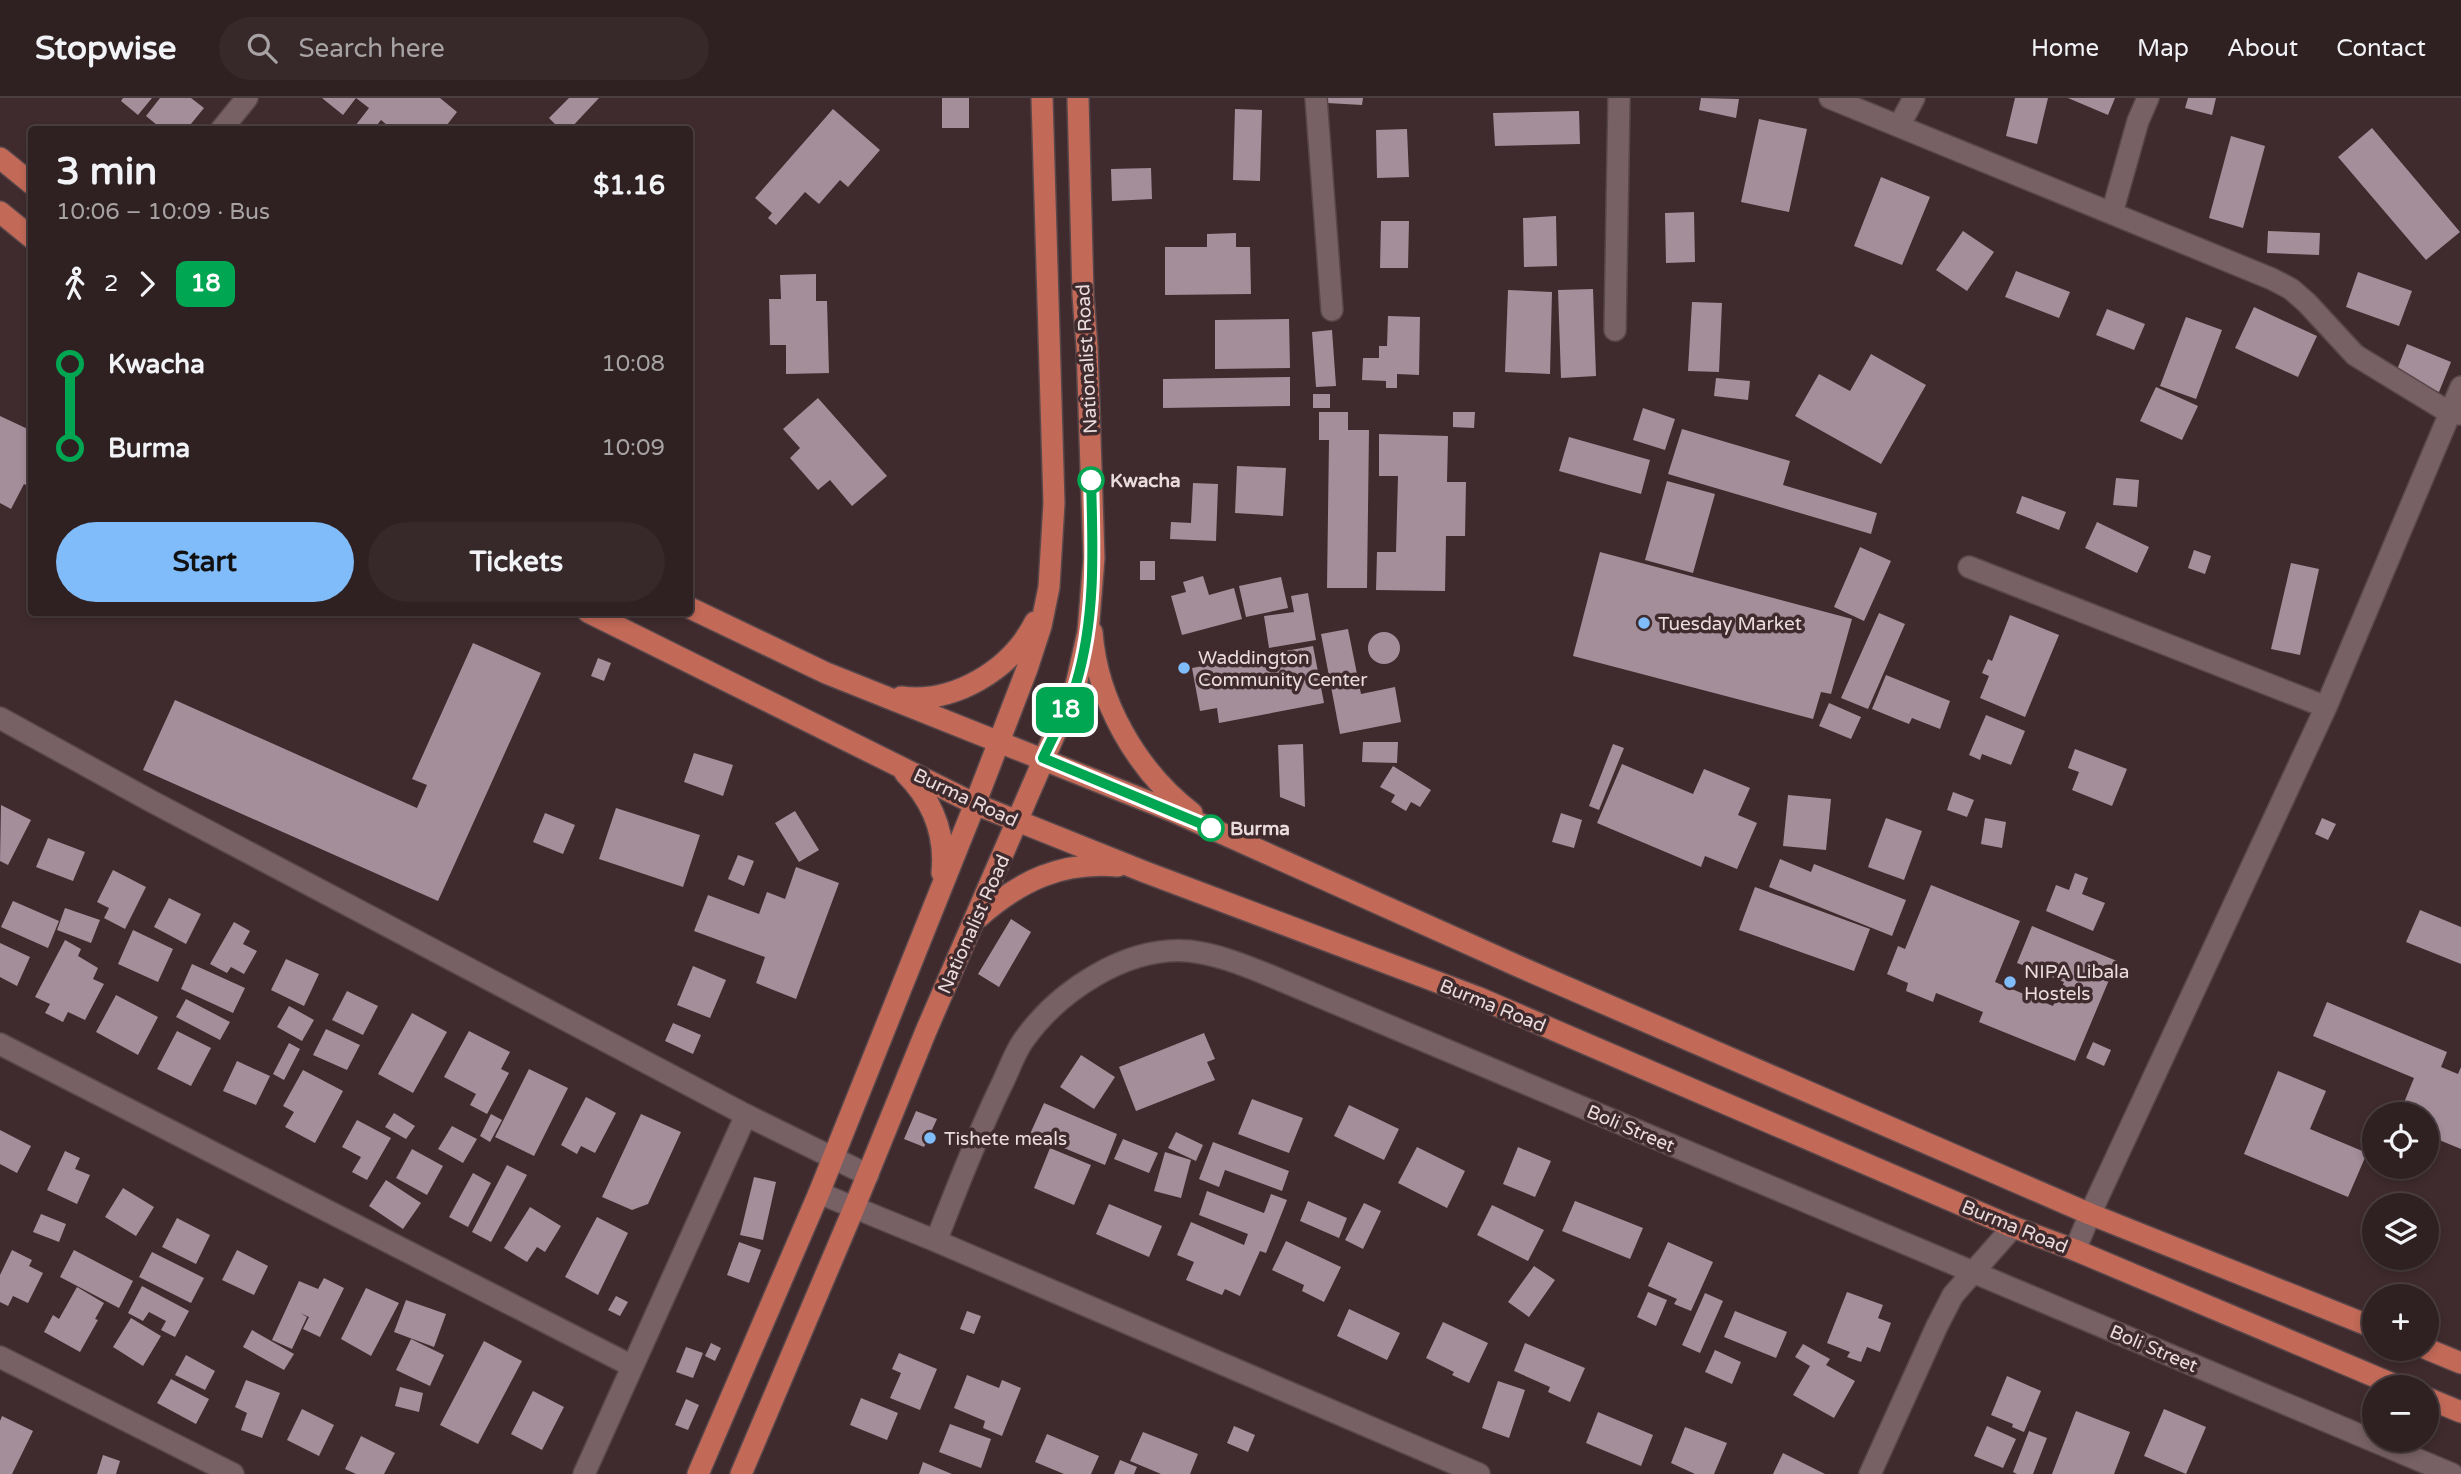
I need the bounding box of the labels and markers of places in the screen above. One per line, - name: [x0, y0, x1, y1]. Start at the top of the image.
- marker: Kwacha: [1078, 467, 1104, 493]
- place label: Kwacha: [1110, 470, 1181, 492]
- place label: Tuesday Market: [1658, 613, 1802, 635]
- marker: Tuesday Market: [1636, 615, 1652, 631]
- place label: Waddington Community Center: [1198, 647, 1368, 691]
- marker: Waddington Community Center: [1176, 660, 1192, 676]
- marker: Burma: [1198, 815, 1224, 841]
- place label: Burma: [1230, 818, 1290, 840]
- place label: NIPA Libala Hostels: [2024, 961, 2129, 1005]
- marker: NIPA Libala Hostels: [2002, 974, 2018, 990]
- place label: Tishete meals: [944, 1128, 1067, 1150]
- marker: Tishete meals: [922, 1130, 938, 1146]

